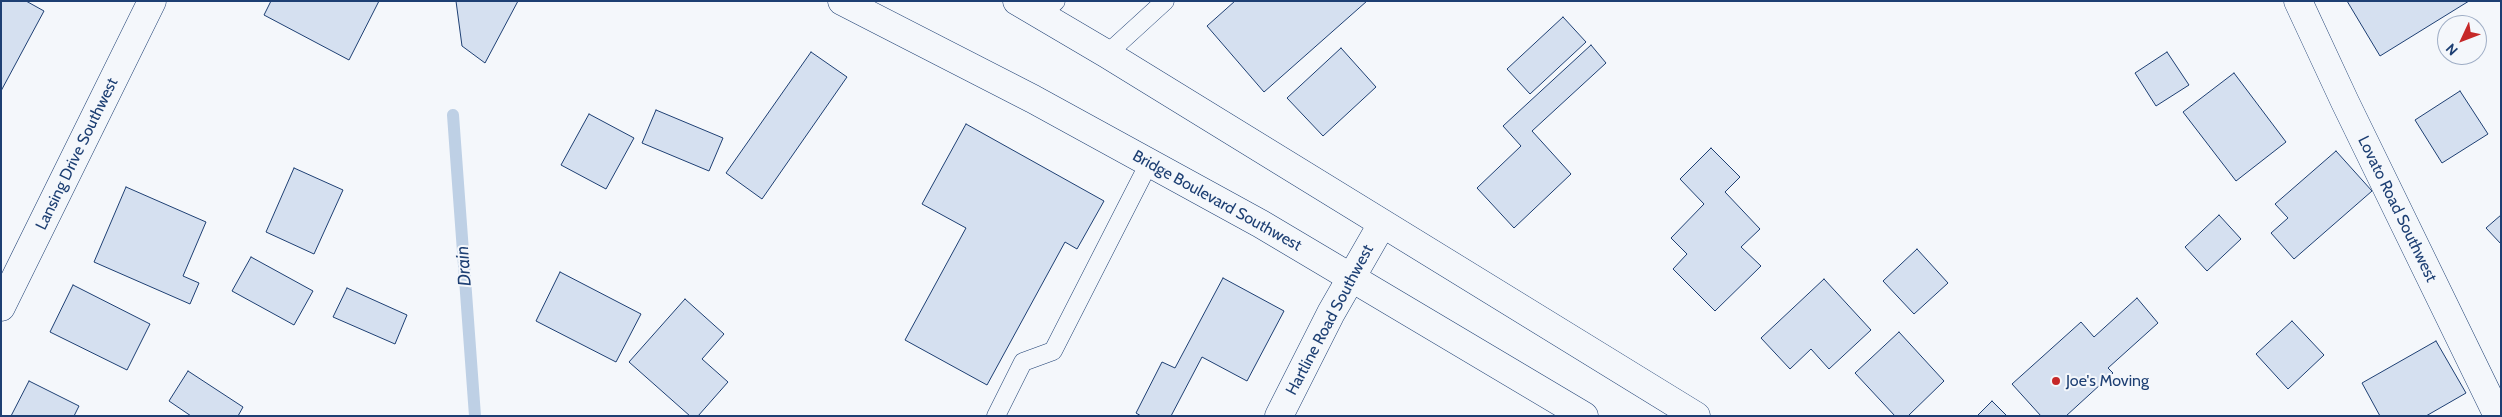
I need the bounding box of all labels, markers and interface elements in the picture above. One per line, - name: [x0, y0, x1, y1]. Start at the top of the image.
- north arrow: [2437, 15, 2487, 65]
- text: N: [2442, 40, 2462, 59]
- street label: Lansing Drive Southwest: [32, 75, 122, 233]
- street label: Lovato Road Southwest: [2353, 133, 2441, 285]
- street label: Bridge Boulevard Southwest: [1129, 147, 1305, 255]
- street label: Hartline Road Southwest: [1282, 241, 1378, 399]
- water label: Drain: [452, 245, 476, 287]
- place label: Joe's Moving: [2066, 371, 2149, 391]
- marker: Joe's Moving: [2050, 375, 2062, 387]

